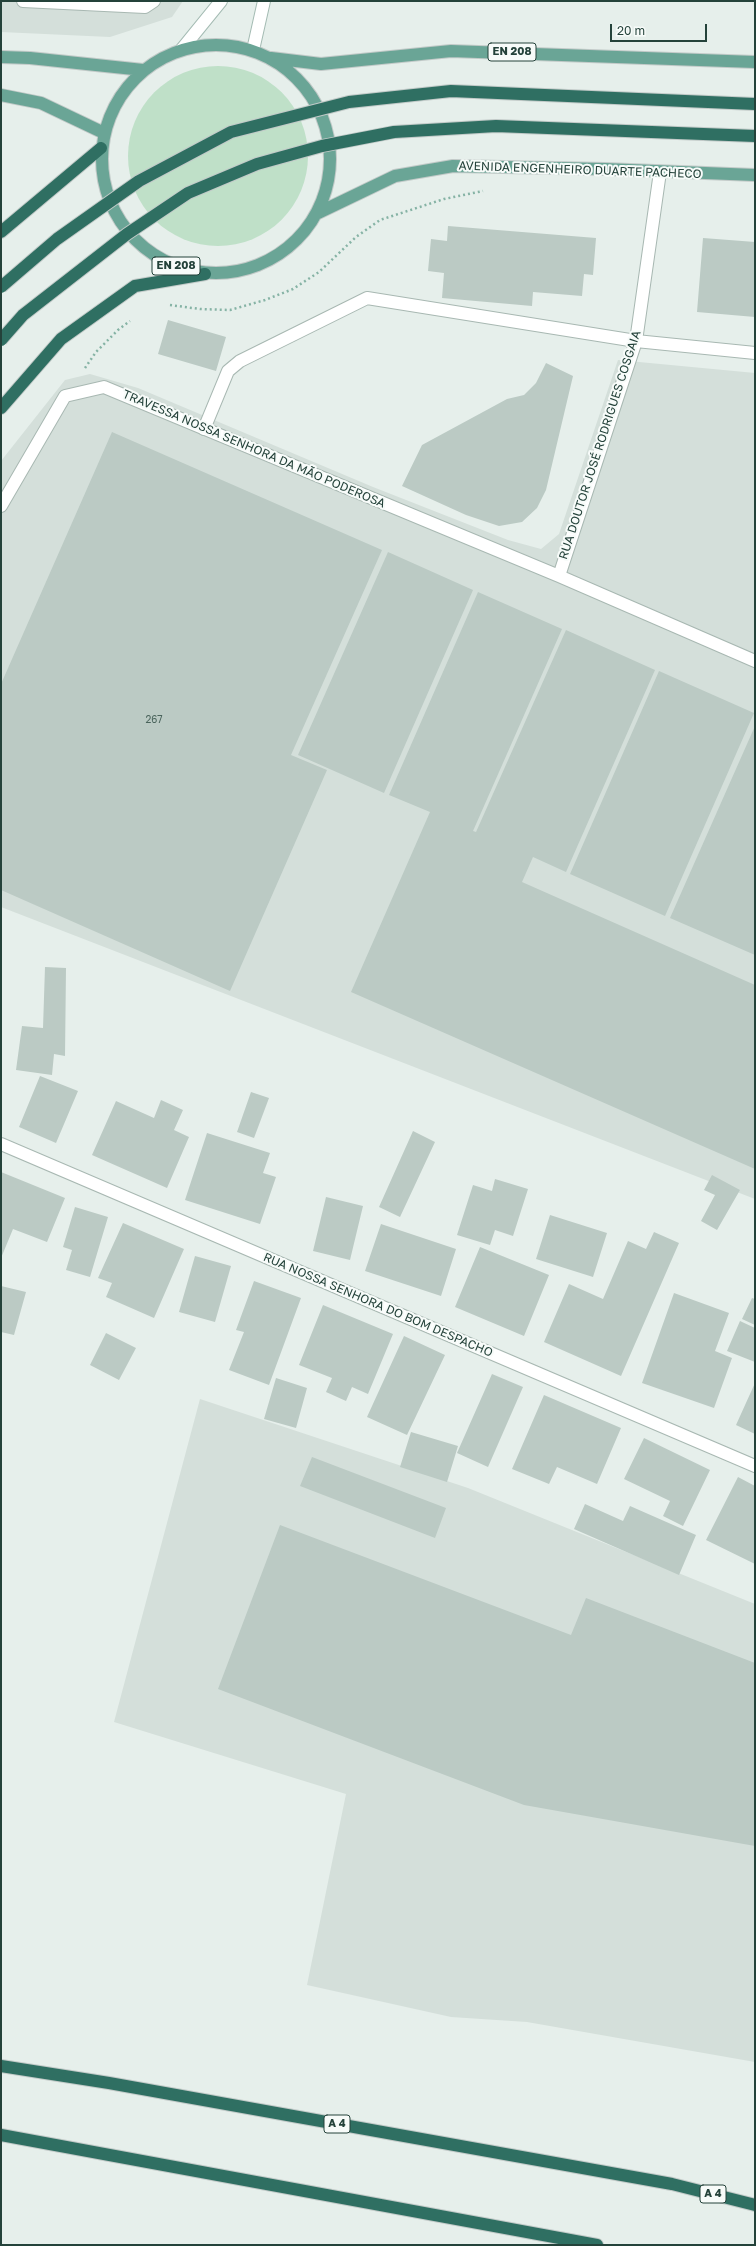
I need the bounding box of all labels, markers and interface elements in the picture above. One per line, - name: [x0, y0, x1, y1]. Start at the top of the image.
- scale bar: [612, 16, 709, 42]
- text: 20 m: [617, 23, 645, 38]
- road number: EN 208: [488, 43, 536, 61]
- street label: AVENIDA ENGENHEIRO DUARTE PACHECO: [458, 159, 702, 181]
- road number: EN 208: [152, 257, 200, 275]
- street label: RUA DOUTOR JOSÉ RODRIGUES COSGAIA: [556, 329, 644, 561]
- street label: TRAVESSA NOSSA SENHORA DA MÃO PODEROSA: [120, 387, 388, 511]
- house number: 267: [145, 714, 163, 726]
- street label: RUA NOSSA SENHORA DO BOM DESPACHO: [261, 1250, 495, 1360]
- road number: A 4: [324, 2115, 350, 2133]
- road number: A 4: [700, 2185, 726, 2203]

